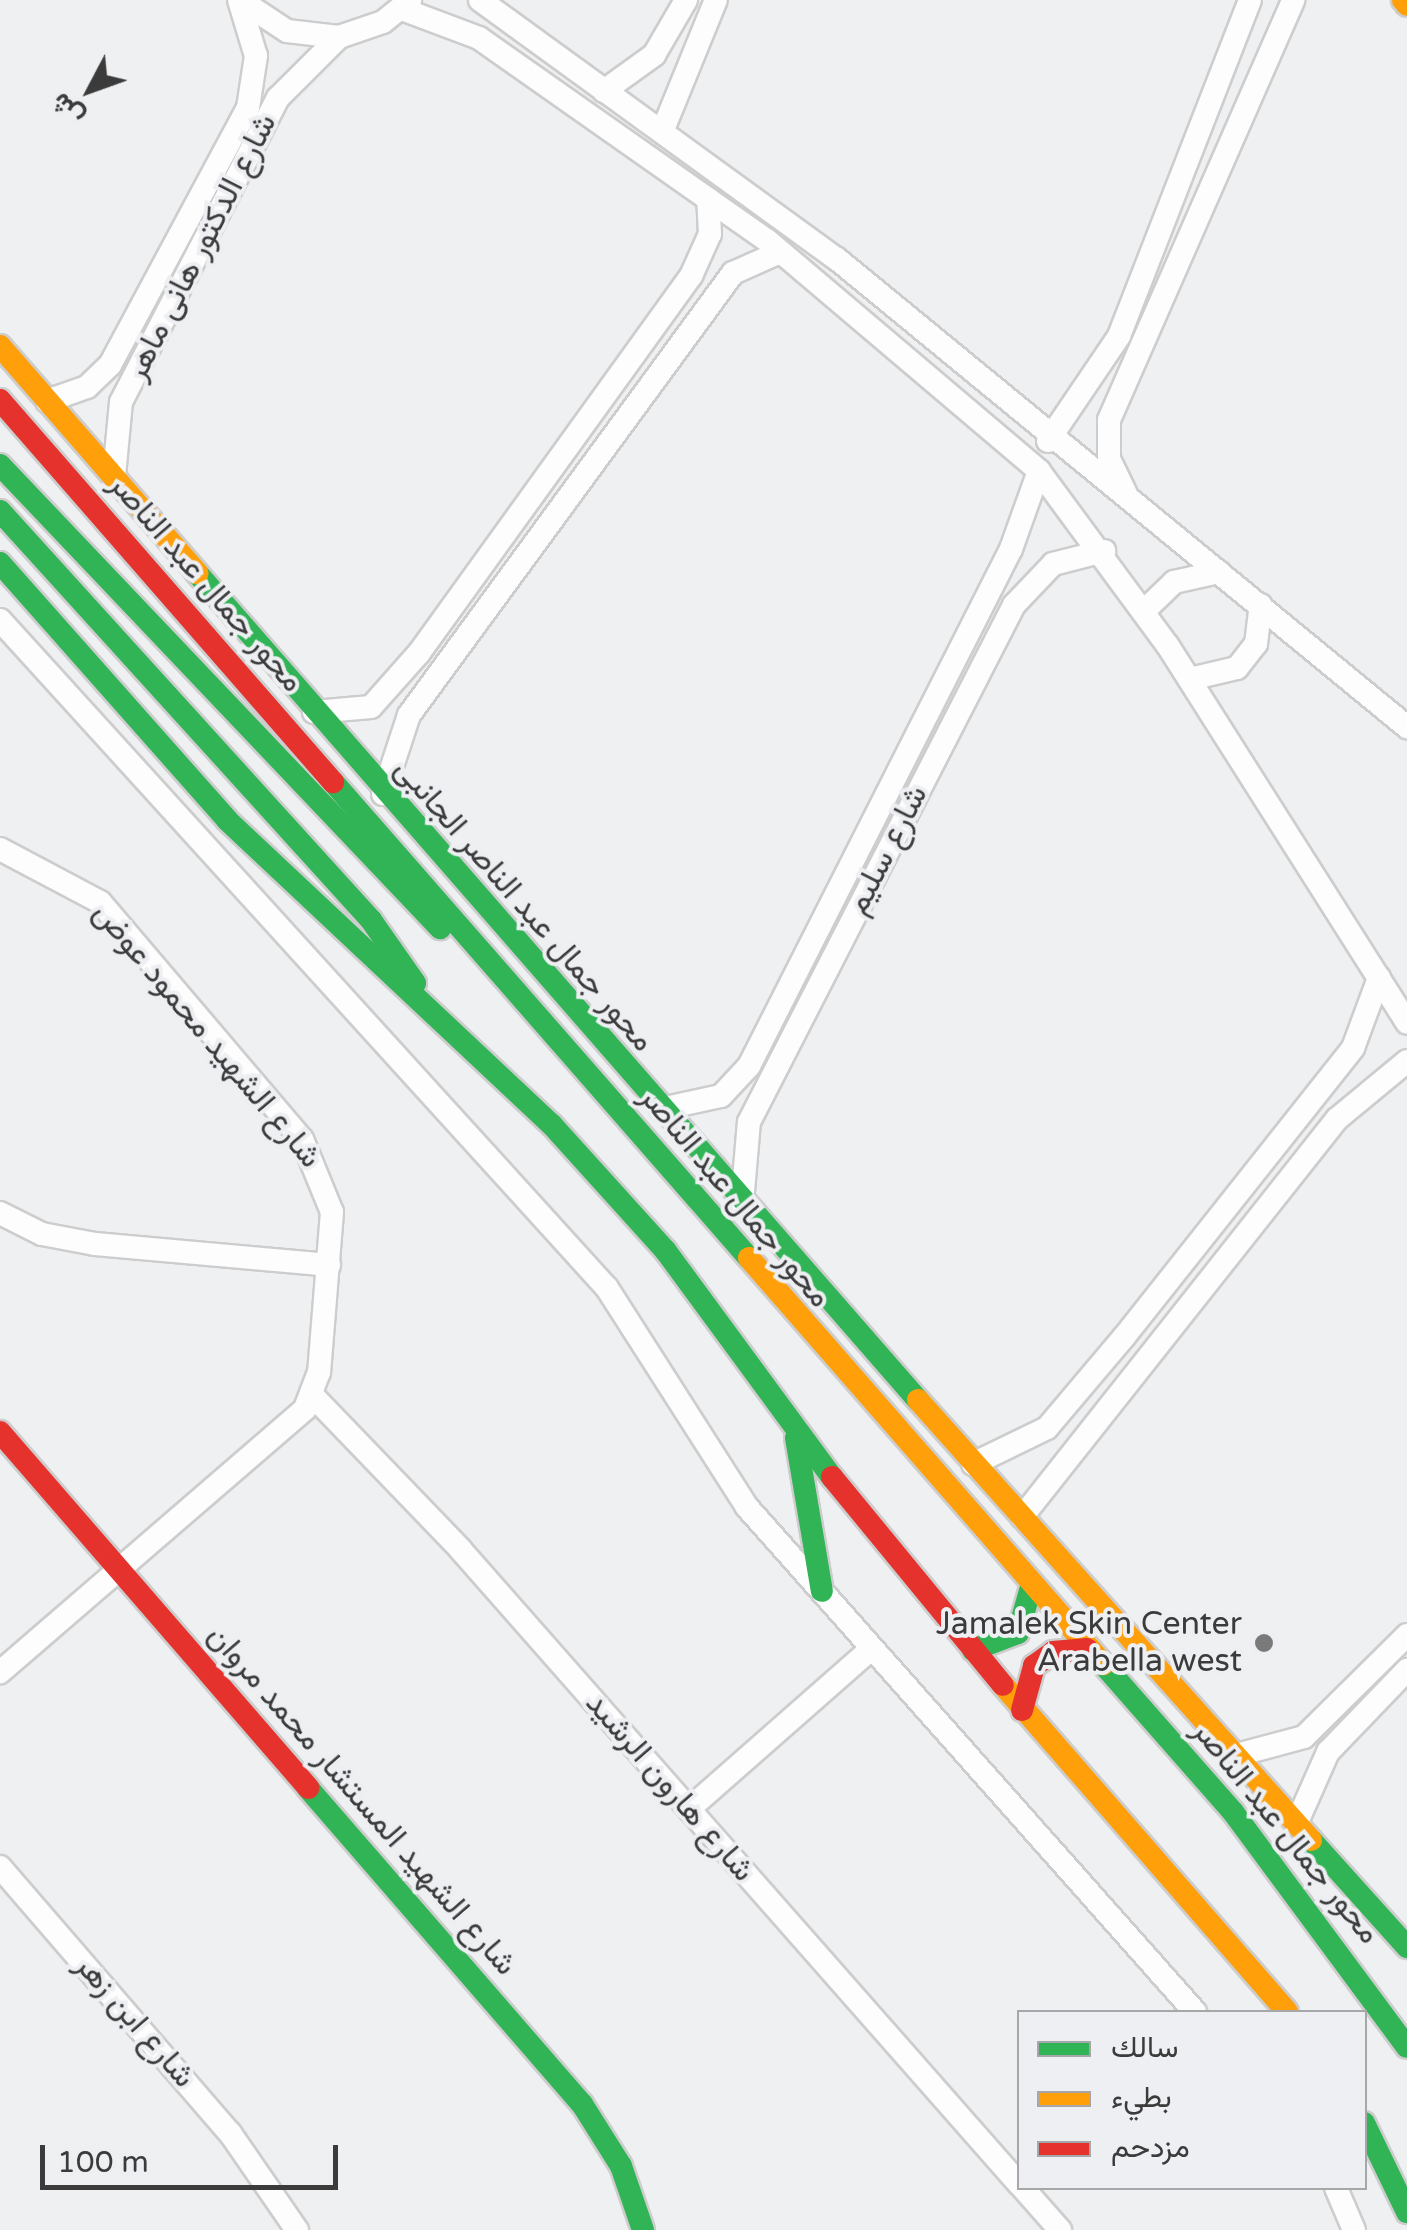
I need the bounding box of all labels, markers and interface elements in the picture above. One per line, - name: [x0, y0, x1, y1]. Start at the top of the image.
- north arrow: [40, 40, 140, 140]
- text: ش: [43, 86, 91, 134]
- street label: شارع الدكتور هانى ماهر: [117, 107, 285, 387]
- street label: محور جمال عبد الناصر: [101, 466, 311, 700]
- street label: محور جمال عبد الناصر الجانبى: [386, 750, 662, 1060]
- street label: شارع سليم: [838, 779, 936, 921]
- street label: شارع الشهيد محمود عوض: [85, 894, 329, 1176]
- street label: محور جمال عبد الناصر: [631, 1078, 839, 1316]
- place label: Jamalek Skin Center Arabella west: [936, 1606, 1242, 1681]
- street label: شارع الشهيد المستشار محمد مروان: [199, 1617, 525, 1983]
- marker: Jamalek Skin Center Arabella west: [1251, 1630, 1277, 1656]
- street label: شارع هارون الرشيد: [577, 1684, 763, 1890]
- street label: محور جمال عبد الناصر: [1184, 1712, 1388, 1952]
- street label: شارع ابن زهر: [67, 1947, 203, 2095]
- legend: [1017, 2010, 1367, 2190]
- text: سالك: [1111, 2029, 1178, 2066]
- text: بطيء: [1111, 2079, 1172, 2116]
- scale bar: [45, 2125, 342, 2187]
- text: مزدحم: [1111, 2129, 1190, 2166]
- text: 100 m: [57, 2144, 149, 2181]

